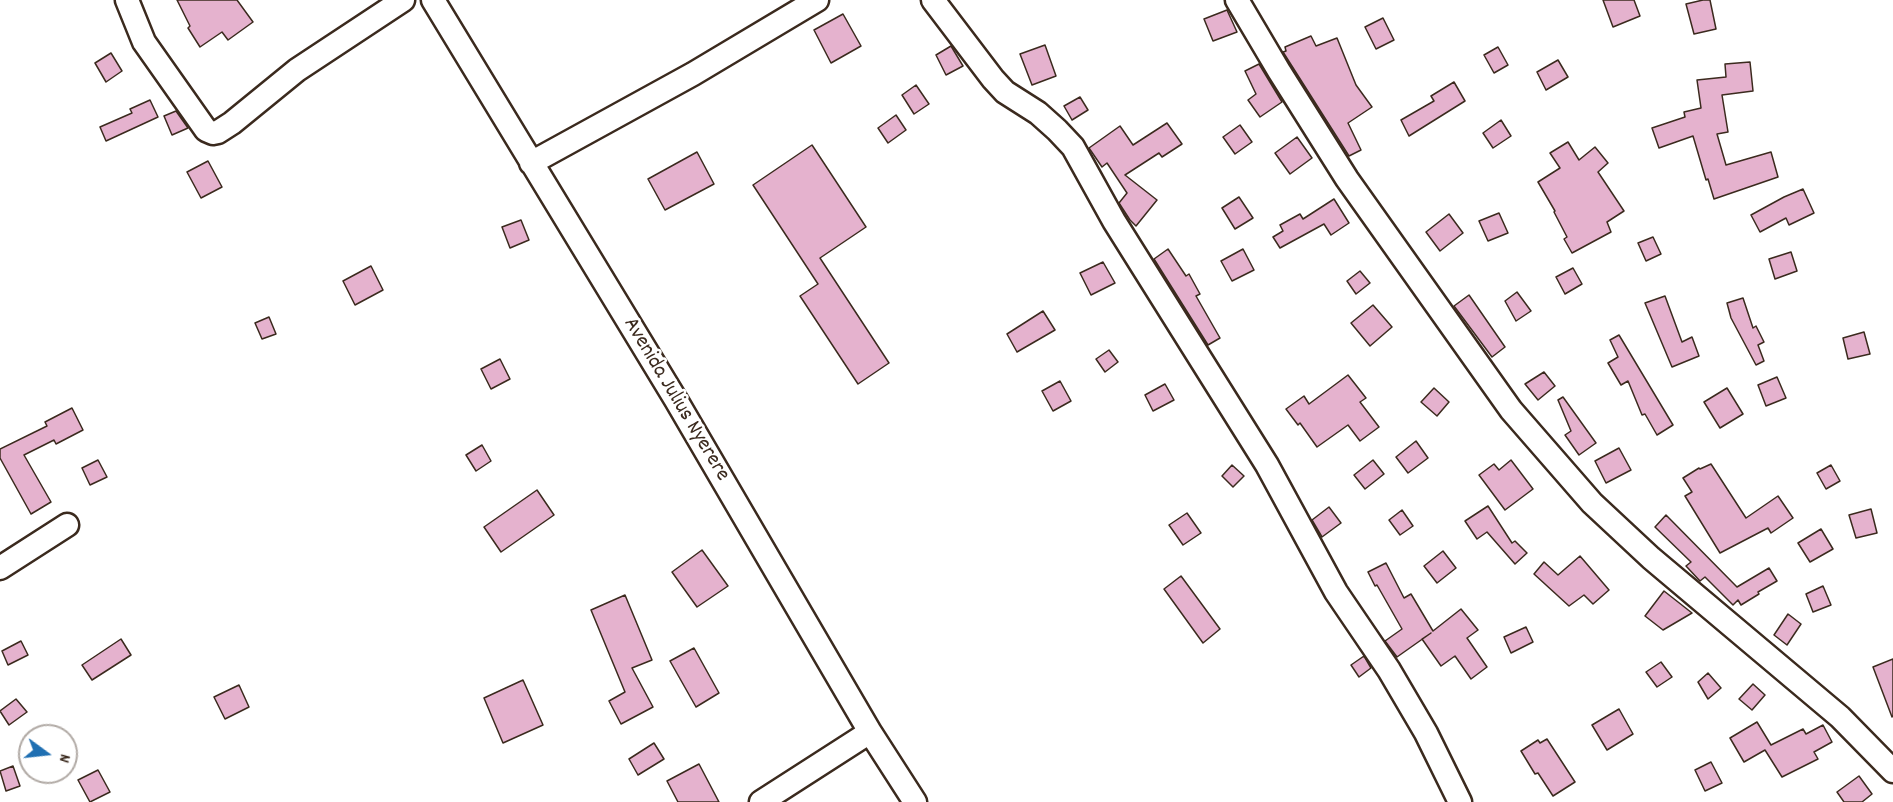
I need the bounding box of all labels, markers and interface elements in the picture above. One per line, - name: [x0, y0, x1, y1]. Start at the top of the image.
- street label: Avenida Julius Nyerere: [616, 313, 734, 487]
- north arrow: [18, 724, 78, 784]
- text: N: [52, 751, 76, 765]

